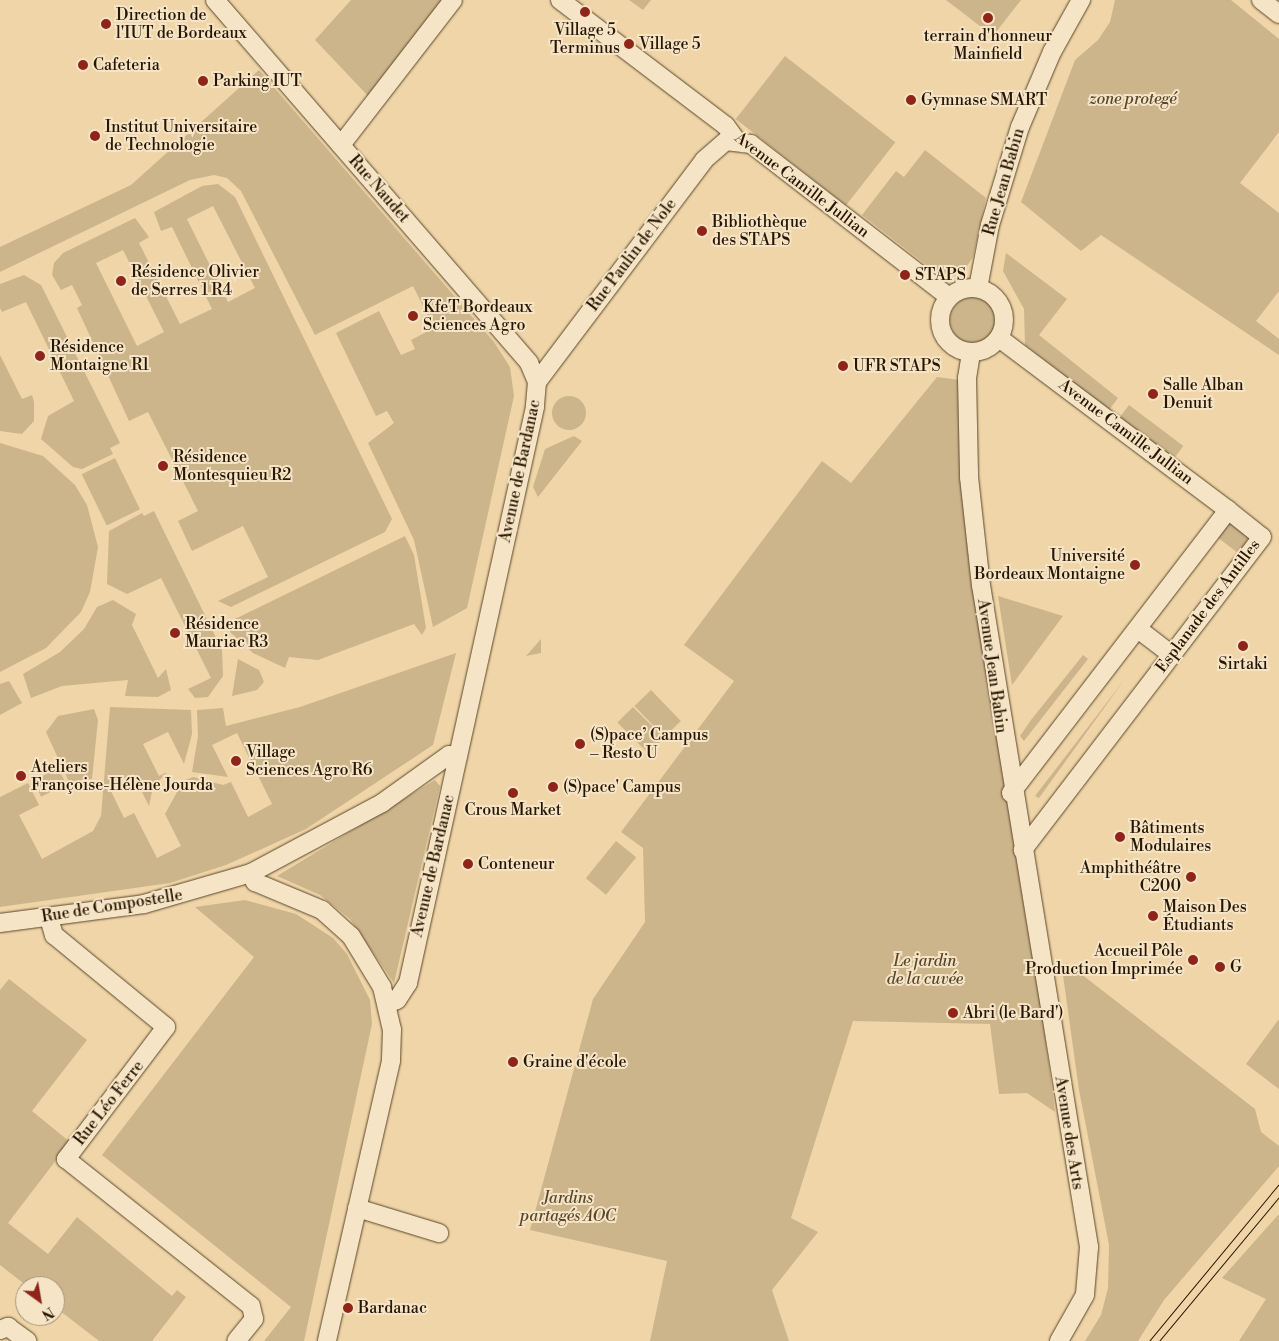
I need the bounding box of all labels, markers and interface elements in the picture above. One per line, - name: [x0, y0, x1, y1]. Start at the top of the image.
- place label: Direction de l'IUT de Bordeaux: [116, 5, 247, 43]
- marker: Village 5 Terminus: [579, 6, 591, 18]
- marker: terrain d'honneur Mainfield: [982, 12, 994, 24]
- marker: Direction de l'IUT de Bordeaux: [100, 18, 112, 30]
- place label: Village 5 Terminus: [550, 20, 620, 58]
- place label: terrain d'honneur Mainfield: [924, 26, 1052, 64]
- place label: Village 5: [639, 34, 701, 54]
- marker: Village 5: [623, 38, 635, 50]
- place label: Cafeteria: [93, 55, 160, 75]
- marker: Cafeteria: [77, 59, 89, 71]
- place label: Parking IUT: [213, 71, 302, 91]
- marker: Parking IUT: [197, 75, 209, 87]
- park label: zone protegé: [1089, 89, 1177, 109]
- place label: Gymnase SMART: [921, 90, 1047, 110]
- marker: Gymnase SMART: [905, 94, 917, 106]
- place label: Institut Universitaire de Technologie: [105, 117, 257, 155]
- street label: Rue Jean Babin: [980, 126, 1028, 238]
- street label: Avenue Camille Jullian: [731, 128, 873, 242]
- marker: Institut Universitaire de Technologie: [89, 130, 101, 142]
- street label: Rue Naudet: [344, 151, 414, 227]
- street label: Rue Paulin de Nole: [583, 195, 681, 315]
- place label: Bibliothèque des STAPS: [712, 212, 807, 250]
- marker: Bibliothèque des STAPS: [696, 225, 708, 237]
- place label: Résidence Olivier de Serres 1 R4: [131, 262, 259, 300]
- place label: STAPS: [915, 265, 966, 285]
- marker: STAPS: [899, 269, 911, 281]
- marker: Résidence Olivier de Serres 1 R4: [115, 275, 127, 287]
- place label: KfeT Bordeaux Sciences Agro: [423, 297, 532, 335]
- marker: KfeT Bordeaux Sciences Agro: [407, 310, 419, 322]
- place label: Résidence Montaigne R1: [50, 337, 149, 375]
- marker: Résidence Montaigne R1: [34, 350, 46, 362]
- place label: UFR STAPS: [853, 356, 941, 376]
- marker: UFR STAPS: [837, 360, 849, 372]
- street label: Avenue Camille Jullian: [1055, 375, 1197, 489]
- place label: Salle Alban Denuit: [1163, 375, 1244, 413]
- marker: Salle Alban Denuit: [1147, 388, 1159, 400]
- street label: Avenue de Bardanac: [495, 398, 545, 544]
- place label: Résidence Montesquieu R2: [173, 447, 291, 485]
- marker: Résidence Montesquieu R2: [157, 460, 169, 472]
- street label: Esplanade des Antilles: [1152, 536, 1264, 676]
- place label: Université Bordeaux Montaigne: [974, 546, 1125, 584]
- marker: Université Bordeaux Montaigne: [1129, 559, 1141, 571]
- street label: Avenue Jean Babin: [973, 598, 1011, 734]
- place label: Résidence Mauriac R3: [185, 614, 268, 652]
- marker: Résidence Mauriac R3: [169, 627, 181, 639]
- marker: Sirtaki: [1237, 640, 1249, 652]
- place label: Sirtaki: [1218, 654, 1268, 674]
- place label: (S)pace’ Campus – Resto U: [590, 725, 708, 763]
- marker: (S)pace’ Campus – Resto U: [574, 738, 586, 750]
- place label: Village Sciences Agro R6: [246, 742, 372, 780]
- marker: Village Sciences Agro R6: [230, 755, 242, 767]
- place label: Ateliers Françoise-Hélène Jourda: [31, 757, 213, 795]
- marker: Ateliers Françoise-Hélène Jourda: [15, 770, 27, 782]
- place label: (S)pace' Campus: [563, 777, 681, 797]
- marker: (S)pace' Campus: [547, 781, 559, 793]
- marker: Crous Market: [507, 787, 519, 799]
- street label: Avenue de Bardanac: [407, 793, 459, 939]
- place label: Crous Market: [464, 800, 562, 820]
- place label: Bâtiments Modulaires: [1130, 818, 1211, 856]
- marker: Bâtiments Modulaires: [1114, 831, 1126, 843]
- place label: Conteneur: [478, 854, 555, 874]
- marker: Conteneur: [462, 858, 474, 870]
- place label: Amphithéâtre C200: [1080, 858, 1181, 896]
- marker: Amphithéâtre C200: [1185, 871, 1197, 883]
- street label: Rue de Compostelle: [40, 885, 184, 927]
- place label: Maison Des Étudiants: [1163, 897, 1247, 935]
- marker: Maison Des Étudiants: [1147, 910, 1159, 922]
- place label: Accueil Pôle Production Imprimée: [1025, 941, 1183, 979]
- park label: Le jardin de la cuvée: [887, 951, 963, 989]
- marker: Accueil Pôle Production Imprimée: [1187, 954, 1199, 966]
- place label: G: [1230, 957, 1242, 977]
- marker: G: [1214, 961, 1226, 973]
- place label: Abri (le Bard'): [963, 1003, 1063, 1023]
- marker: Abri (le Bard'): [947, 1007, 959, 1019]
- place label: Graine d'école: [523, 1052, 627, 1072]
- marker: Graine d'école: [507, 1056, 519, 1068]
- street label: Rue Léo Ferre: [70, 1057, 148, 1149]
- street label: Avenue des Arts: [1051, 1075, 1087, 1191]
- park label: Jardins partagés AOC: [520, 1188, 616, 1226]
- north arrow: [15, 1276, 65, 1326]
- place label: Bardanac: [358, 1298, 427, 1318]
- text: N: [38, 1302, 57, 1323]
- marker: Bardanac: [342, 1302, 354, 1314]

